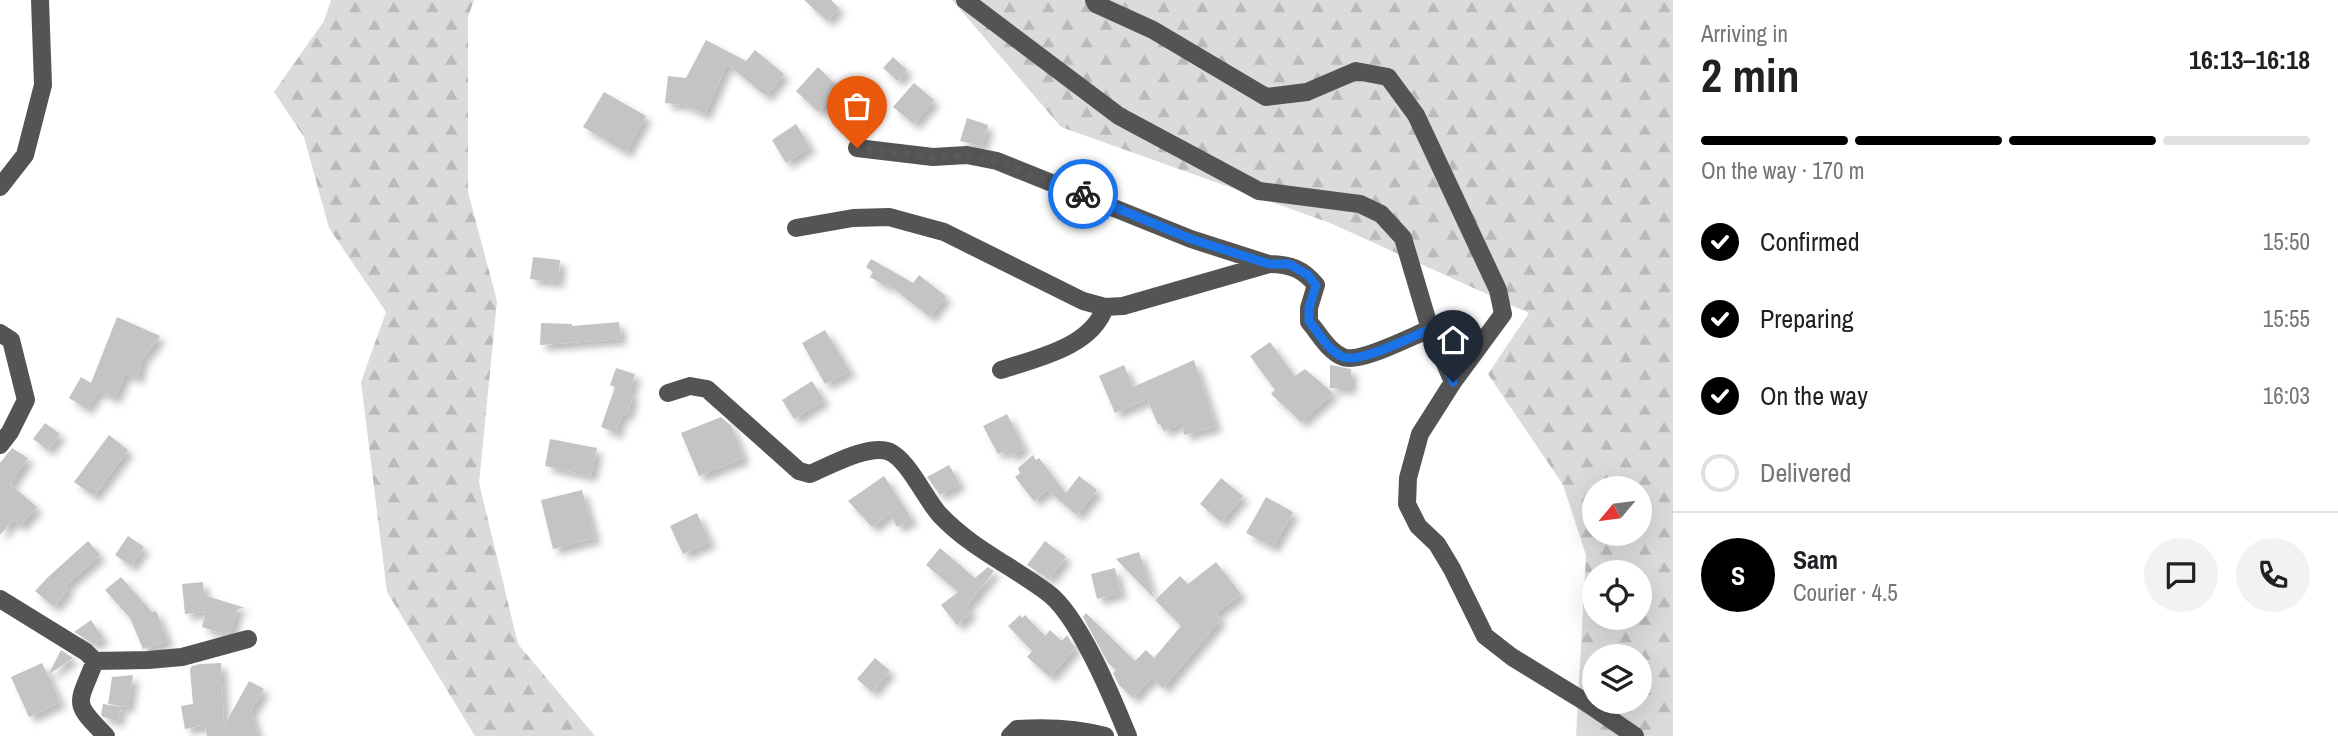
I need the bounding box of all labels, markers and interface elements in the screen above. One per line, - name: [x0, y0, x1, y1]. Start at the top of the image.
- text: Arriving in: [1701, 18, 1788, 49]
- text: 16:13–16:18: [2189, 42, 2310, 77]
- text: 2 min: [1701, 44, 1800, 106]
- pin: [827, 76, 887, 148]
- icon: bag: [838, 87, 876, 125]
- text: On the way · 170 m: [1701, 155, 1865, 186]
- courier: [1048, 159, 1118, 229]
- icon: bike: [1064, 175, 1102, 213]
- icon: check: [1701, 223, 1739, 261]
- text: Confirmed: [1760, 224, 1860, 259]
- text: 15:50: [2263, 226, 2310, 257]
- icon: check: [1701, 300, 1739, 338]
- text: Preparing: [1760, 301, 1854, 336]
- text: 15:55: [2263, 303, 2310, 334]
- pin: [1423, 310, 1483, 382]
- icon: home: [1434, 321, 1472, 359]
- icon: check: [1701, 377, 1739, 415]
- text: On the way: [1760, 378, 1868, 413]
- text: 16:03: [2263, 380, 2310, 411]
- text: Delivered: [1760, 455, 1851, 490]
- north arrow: [1582, 476, 1652, 546]
- map controls: [1582, 476, 1652, 714]
- button: chat: [2144, 538, 2218, 612]
- button: phone: [2236, 538, 2310, 612]
- text: Sam: [1793, 542, 1838, 577]
- text: S: [1731, 558, 1745, 593]
- button: locate: [1582, 560, 1652, 630]
- text: Courier · 4.5: [1793, 577, 1898, 608]
- button: layers: [1582, 644, 1652, 714]

